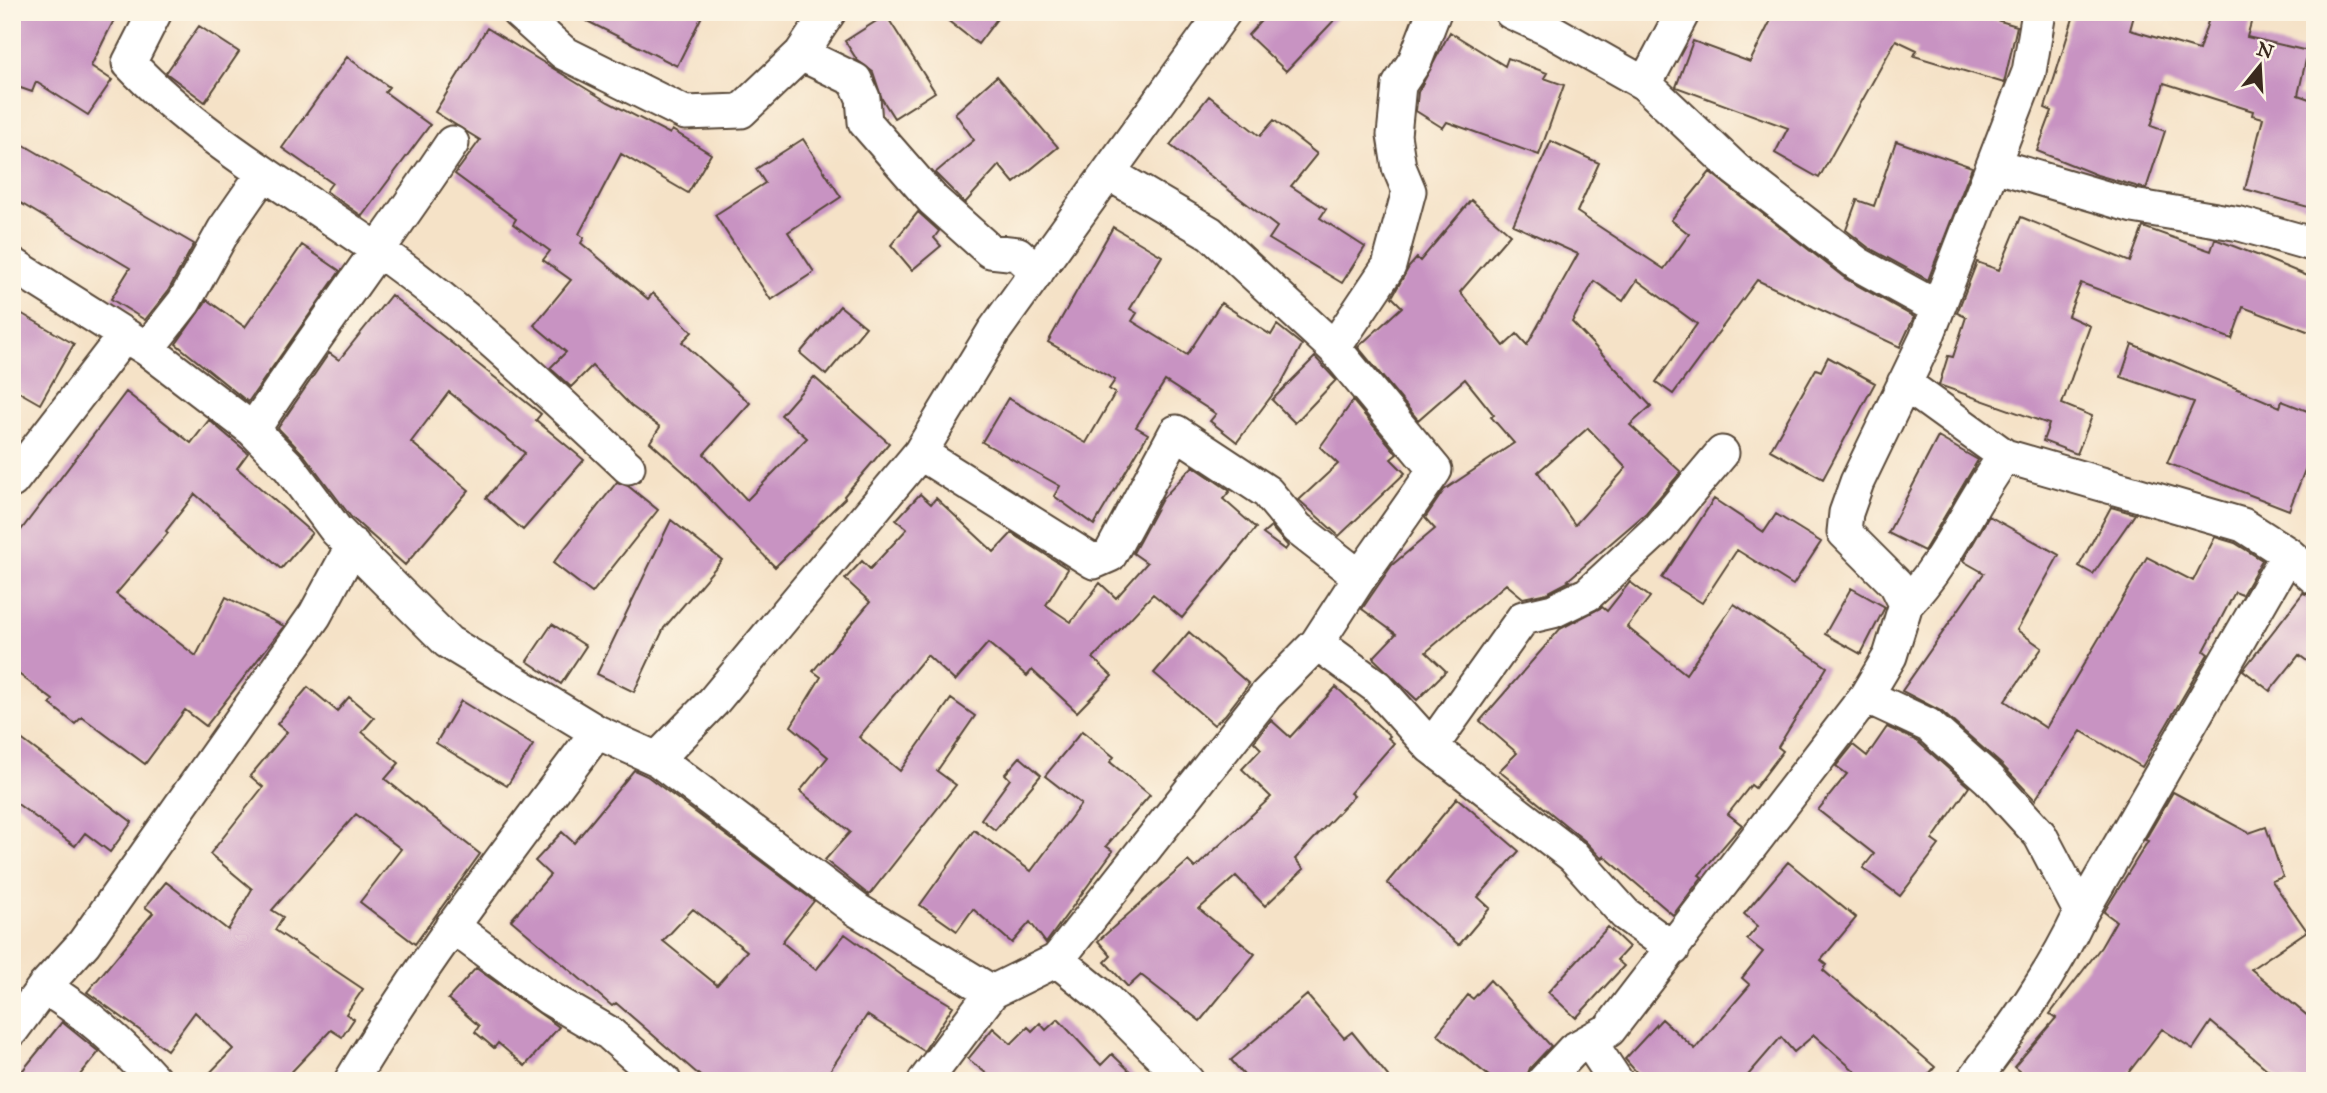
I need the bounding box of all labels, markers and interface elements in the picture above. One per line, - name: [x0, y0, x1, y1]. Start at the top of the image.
- north arrow: [2226, 32, 2296, 102]
- text: N: [2254, 37, 2276, 64]

